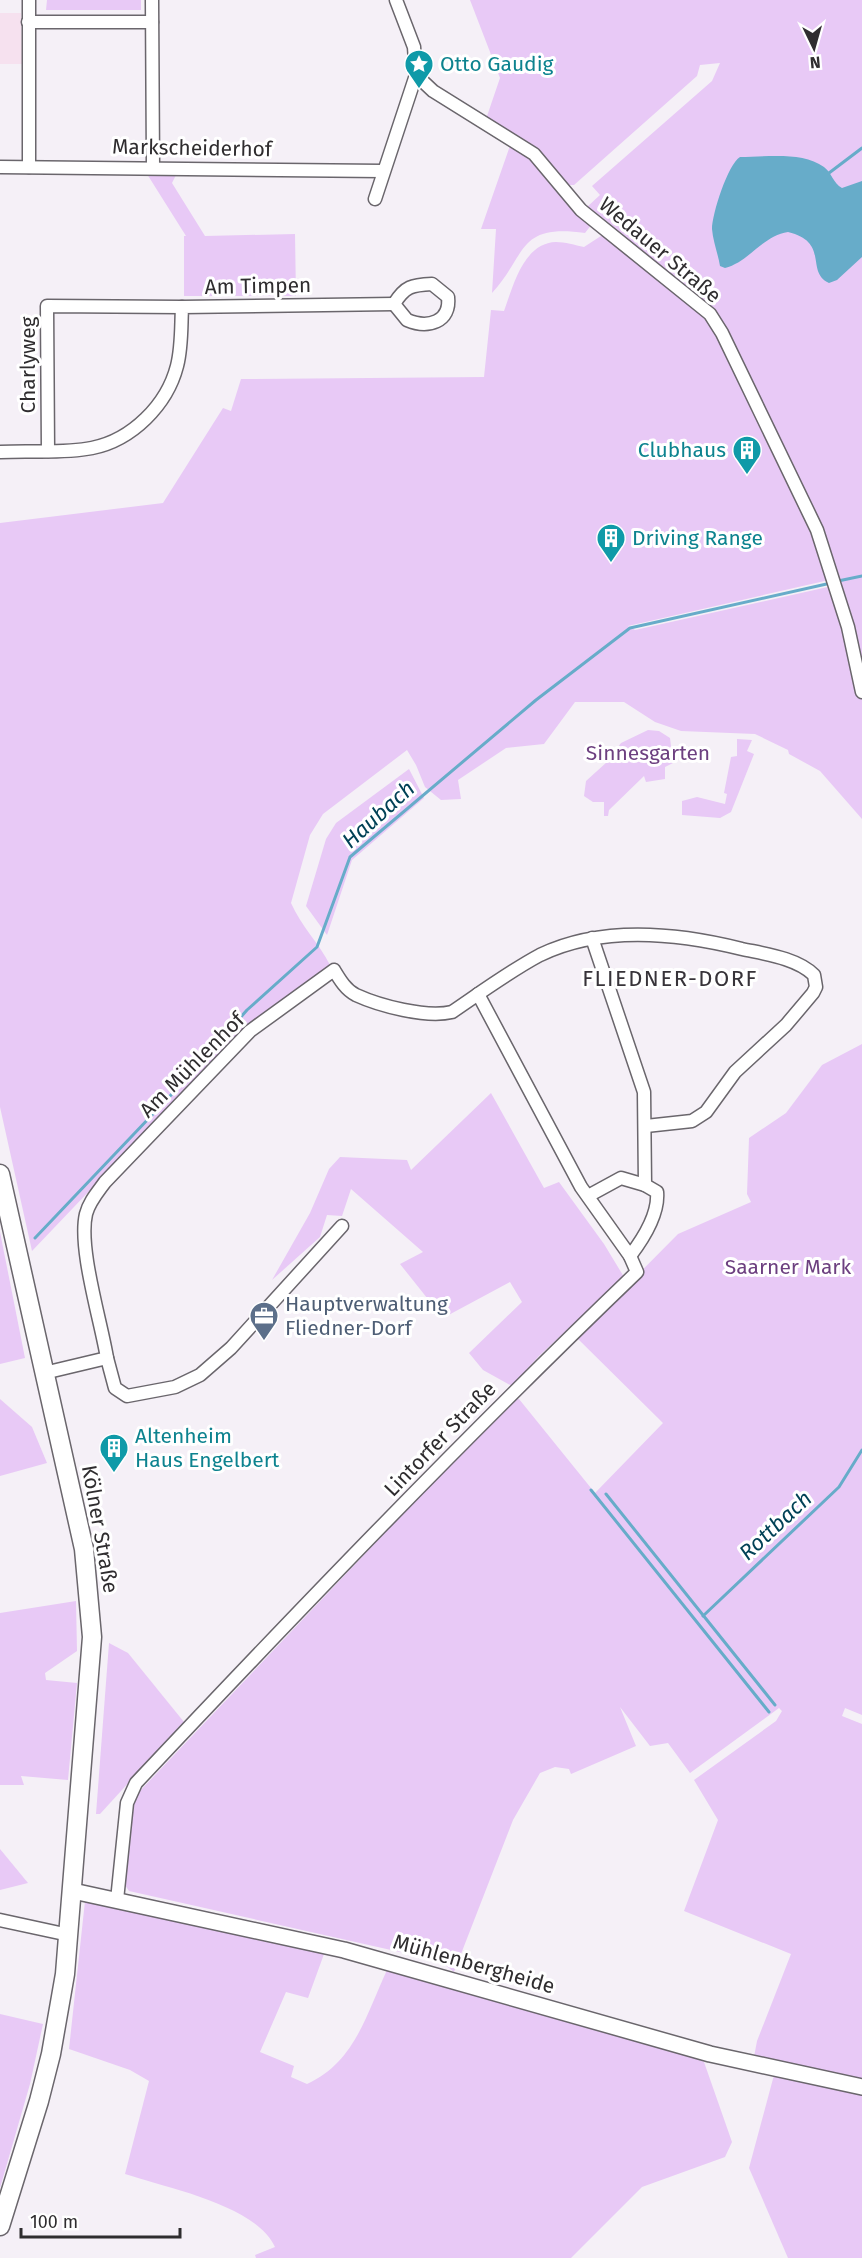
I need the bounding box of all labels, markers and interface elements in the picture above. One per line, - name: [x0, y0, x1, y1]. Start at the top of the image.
- north arrow: [784, 18, 844, 78]
- place icon: Otto Gaudig: [403, 48, 435, 90]
- place label: Otto Gaudig: [440, 51, 554, 77]
- text: N: [809, 53, 821, 72]
- street label: Markscheiderhof: [112, 134, 274, 162]
- street label: Wedauer Straße: [594, 191, 726, 309]
- street label: Am Timpen: [204, 272, 312, 300]
- street label: Charlyweg: [15, 316, 41, 414]
- building icon: Clubhaus: [731, 434, 763, 476]
- place label: Clubhaus: [638, 437, 726, 463]
- building icon: Driving Range: [595, 522, 627, 564]
- place label: Driving Range: [632, 525, 763, 551]
- park label: Sinnesgarten: [586, 740, 710, 766]
- water label: Haubach: [336, 775, 420, 854]
- district label: FLIEDNER-DORF: [582, 965, 758, 992]
- street label: Am Mühlenhof: [134, 1006, 251, 1123]
- park label: Saarner Mark: [725, 1254, 851, 1280]
- place label: Hauptverwaltung Fliedner-Dorf: [285, 1291, 448, 1341]
- office icon: Hauptverwaltung Fliedner-Dorf: [248, 1300, 280, 1342]
- street label: Lintorfer Straße: [379, 1376, 501, 1502]
- place label: Altenheim Haus Engelbert: [135, 1423, 280, 1473]
- building icon: Altenheim Haus Engelbert: [98, 1432, 130, 1474]
- street label: Kölner Straße: [76, 1463, 124, 1595]
- water label: Rottbach: [733, 1485, 817, 1566]
- street label: Mühlenbergheide: [390, 1928, 558, 2000]
- scale bar: [21, 2201, 180, 2239]
- text: 100 m: [30, 2211, 78, 2233]

